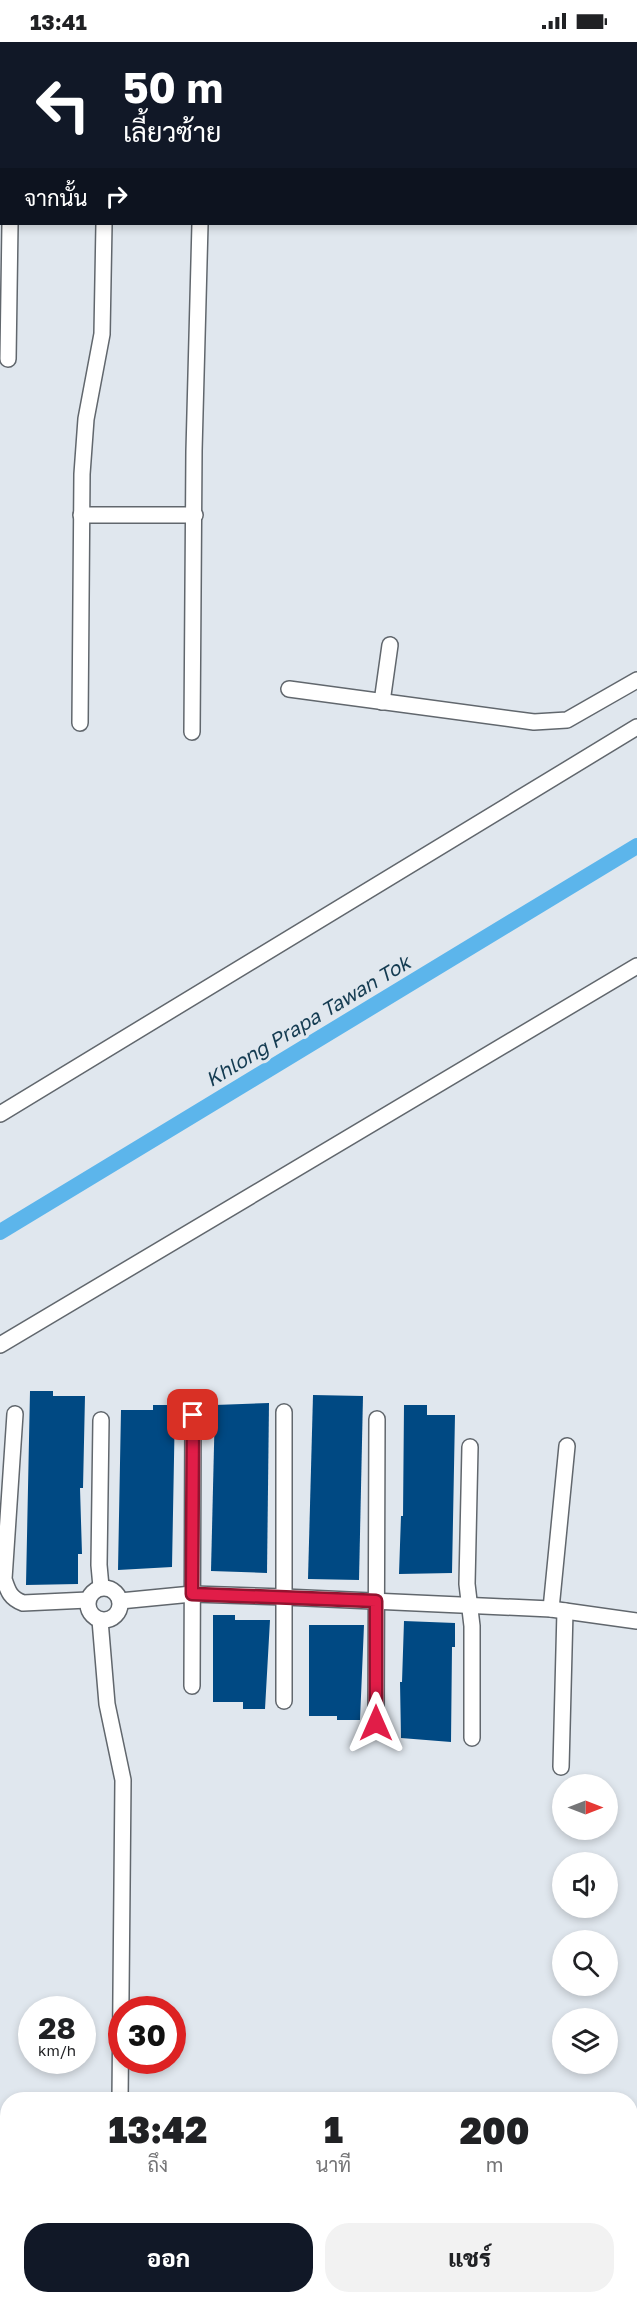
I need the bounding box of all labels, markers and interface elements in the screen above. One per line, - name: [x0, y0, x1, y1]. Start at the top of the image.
- text: 13:41: [30, 8, 87, 35]
- text: 50 m: [123, 62, 223, 112]
- icon: left: [24, 66, 102, 144]
- text: เลี้ยวซ้าย: [123, 116, 221, 148]
- icon: right: [100, 180, 133, 213]
- text: จากนั้น: [24, 184, 88, 211]
- water label: Khlong Prapa Tawan Tok: [201, 948, 417, 1092]
- pin: [167, 1389, 218, 1440]
- icon: arrive: [176, 1398, 209, 1431]
- position arrow: [344, 1691, 408, 1755]
- north arrow: [552, 1774, 618, 1840]
- map controls: [552, 1774, 618, 2074]
- button: sound: [552, 1852, 618, 1918]
- button: search: [552, 1930, 618, 1996]
- speed limit sign: 30: [108, 1996, 186, 2074]
- button: layers: [552, 2008, 618, 2074]
- text: 28: [38, 2010, 76, 2046]
- text: km/h: [38, 2041, 76, 2059]
- text: 13:42: [108, 2108, 207, 2151]
- text: 1: [324, 2108, 343, 2151]
- text: 200: [460, 2109, 530, 2152]
- text: ถึง: [147, 2152, 168, 2176]
- text: นาที: [316, 2152, 351, 2176]
- text: m: [486, 2152, 503, 2176]
- button: ออก: [24, 2223, 313, 2292]
- button: แชร์: [325, 2223, 614, 2292]

